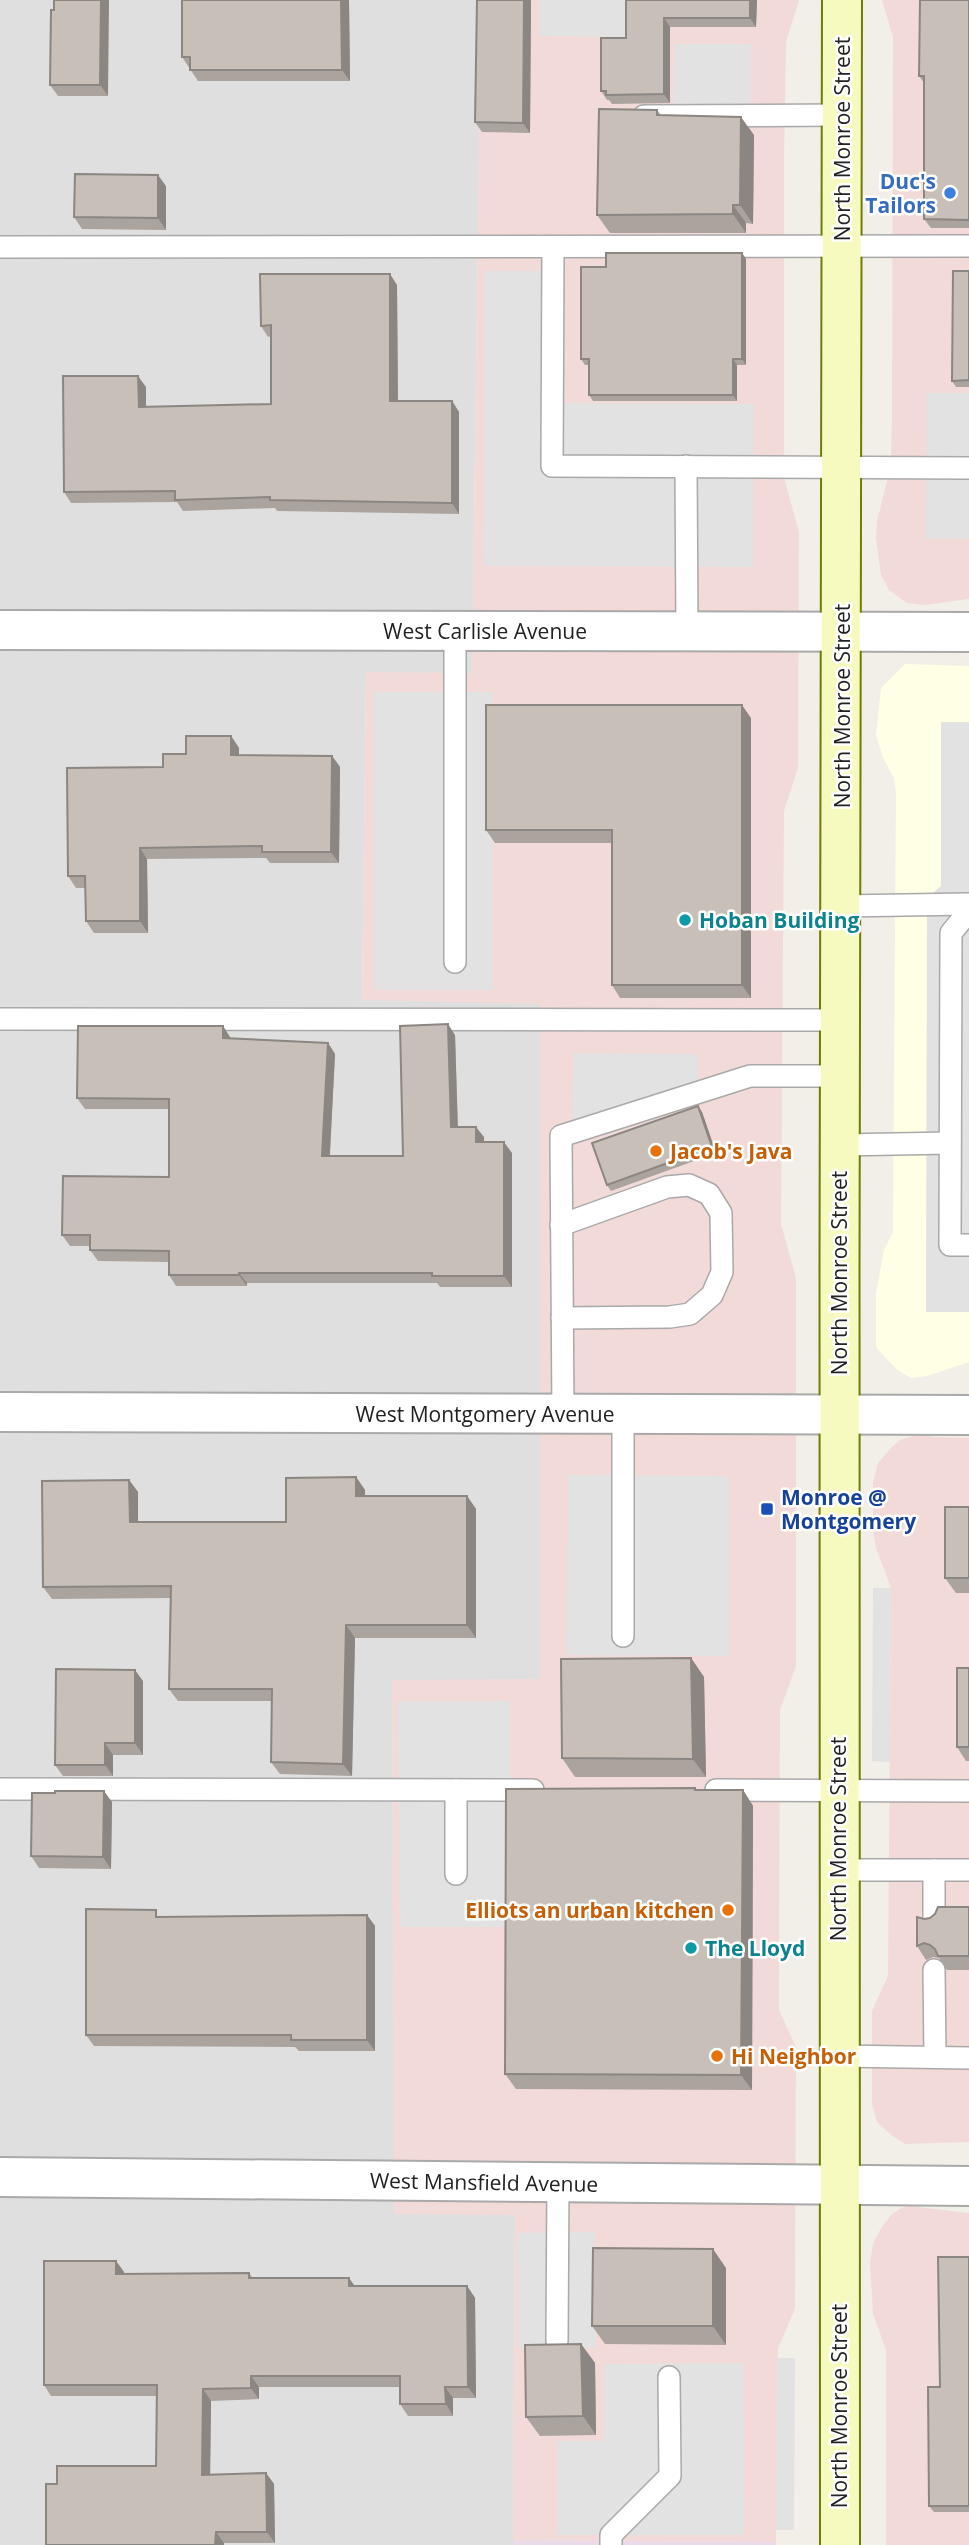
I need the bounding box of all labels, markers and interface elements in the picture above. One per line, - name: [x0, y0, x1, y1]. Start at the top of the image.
- street label: North Monroe Street: [828, 37, 856, 241]
- place label: Duc's Tailors: [865, 167, 936, 219]
- marker: Duc's Tailors: [942, 185, 958, 201]
- street label: North Monroe Street: [828, 604, 856, 808]
- street label: West Carlisle Avenue: [383, 617, 587, 645]
- place label: Hoban Building: [699, 906, 860, 934]
- marker: Hoban Building: [677, 912, 693, 928]
- place label: Jacob's Java: [668, 1137, 792, 1165]
- marker: Jacob's Java: [648, 1143, 664, 1159]
- street label: North Monroe Street: [825, 1171, 853, 1375]
- street label: West Montgomery Avenue: [356, 1400, 614, 1428]
- place label: Monroe @ Montgomery: [781, 1483, 916, 1535]
- marker: Monroe @ Montgomery: [759, 1501, 775, 1517]
- street label: North Monroe Street: [824, 1737, 852, 1941]
- place label: Elliots an urban kitchen: [465, 1896, 714, 1924]
- marker: Elliots an urban kitchen: [720, 1902, 736, 1918]
- place label: The Lloyd: [705, 1934, 805, 1962]
- marker: The Lloyd: [683, 1940, 699, 1956]
- place label: Hi Neighbor: [731, 2042, 857, 2070]
- marker: Hi Neighbor: [709, 2048, 725, 2064]
- street label: West Mansfield Avenue: [370, 2166, 598, 2198]
- street label: North Monroe Street: [825, 2304, 853, 2508]

